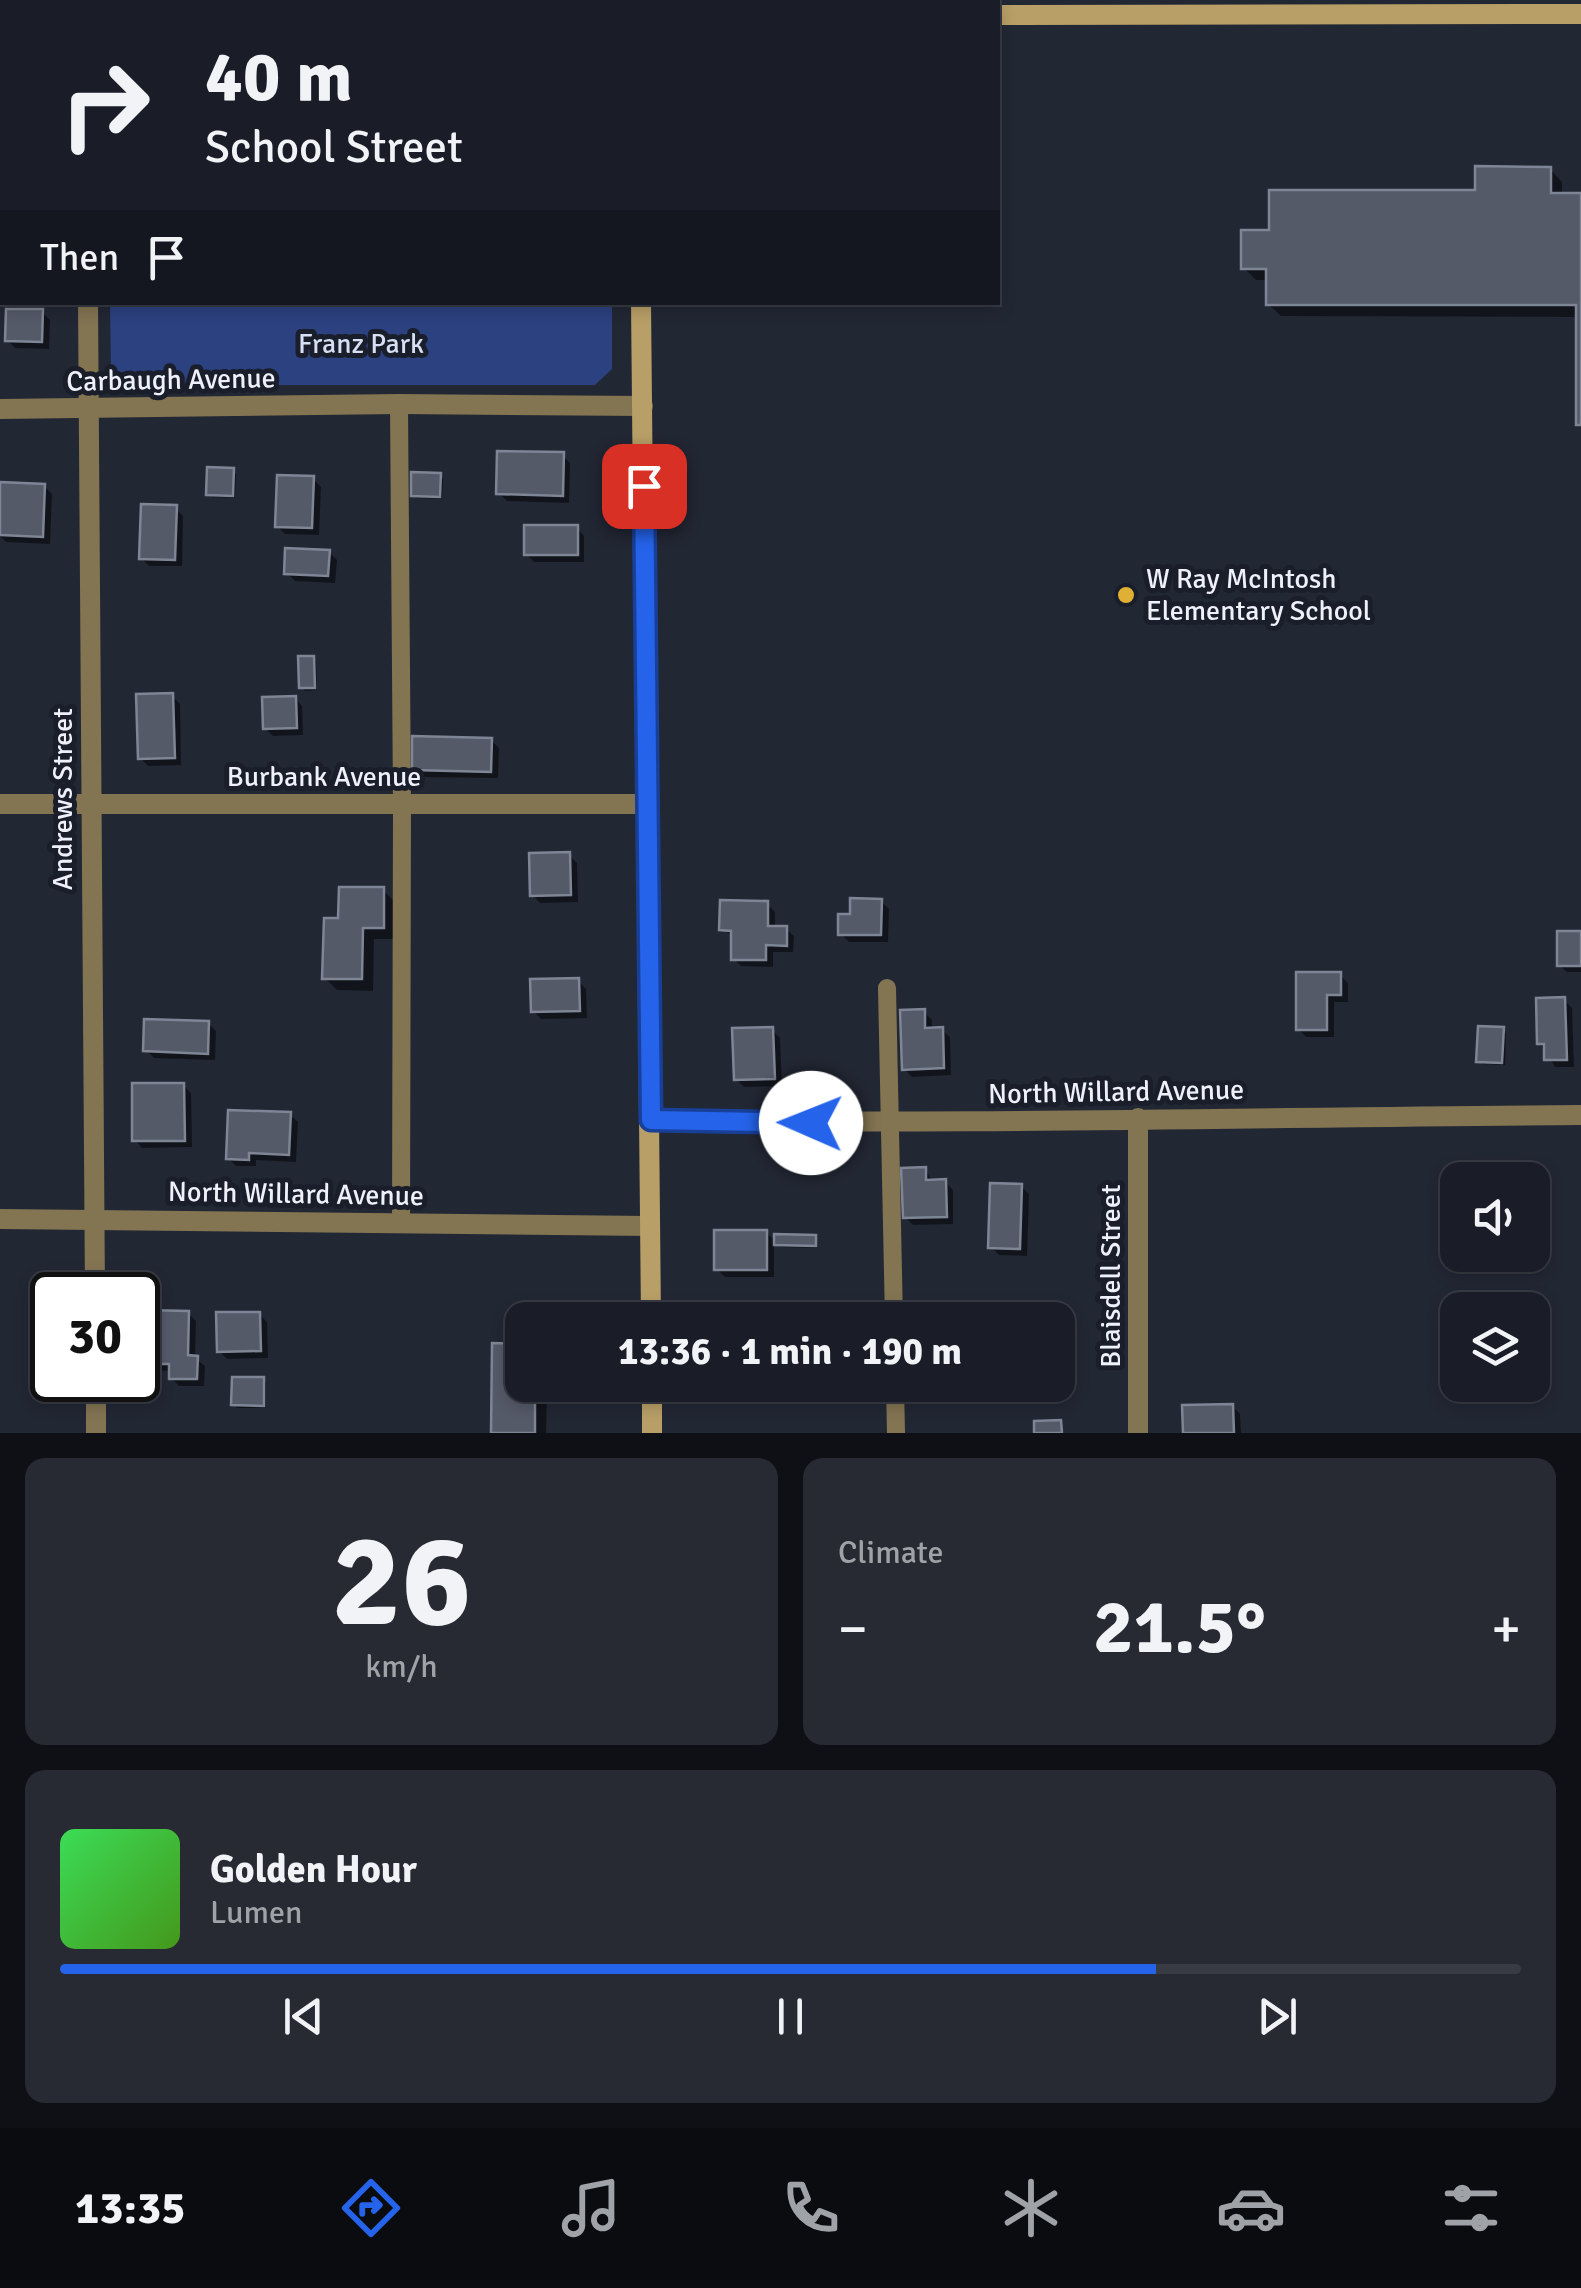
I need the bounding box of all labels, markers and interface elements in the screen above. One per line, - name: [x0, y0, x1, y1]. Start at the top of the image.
- text: 40 m: [205, 34, 353, 120]
- icon: right: [40, 40, 170, 170]
- text: School Street: [205, 120, 463, 175]
- icon: arrive: [139, 230, 194, 285]
- text: Then: [40, 234, 119, 281]
- park label: Franz Park: [298, 327, 424, 361]
- street label: Carbaugh Avenue: [66, 361, 276, 399]
- pin: [602, 444, 687, 529]
- icon: arrive: [617, 459, 672, 514]
- place label: W Ray McIntosh Elementary School: [1146, 562, 1371, 628]
- marker: W Ray McIntosh Elementary School: [1115, 584, 1137, 606]
- street label: Andrews Street: [46, 708, 80, 890]
- street label: Burbank Avenue: [227, 760, 421, 794]
- position arrow: [759, 1071, 863, 1175]
- street label: North Willard Avenue: [988, 1073, 1244, 1111]
- map controls: [1440, 1162, 1550, 1402]
- button: sound: [1440, 1162, 1550, 1272]
- street label: North Willard Avenue: [168, 1175, 424, 1213]
- street label: Blaisdell Street: [1094, 1184, 1128, 1368]
- speed limit sign: 30: [30, 1272, 160, 1402]
- button: layers: [1440, 1292, 1550, 1402]
- text: 13:36 · 1 min · 190 m: [618, 1328, 962, 1375]
- text: 26: [331, 1502, 472, 1662]
- text: Climate: [838, 1533, 944, 1572]
- text: 21.5°: [1093, 1581, 1266, 1674]
- text: −: [838, 1595, 868, 1663]
- text: +: [1491, 1595, 1521, 1663]
- text: km/h: [365, 1647, 438, 1686]
- text: Golden Hour: [210, 1846, 417, 1893]
- text: Lumen: [210, 1893, 302, 1932]
- icon: previous: [276, 1989, 331, 2044]
- icon: pause: [763, 1989, 818, 2044]
- icon: next: [1250, 1989, 1305, 2044]
- icon: directions: [336, 2173, 406, 2243]
- icon: music: [556, 2173, 626, 2243]
- icon: phone: [776, 2173, 846, 2243]
- icon: climate: [996, 2173, 1066, 2243]
- icon: car: [1216, 2173, 1286, 2243]
- icon: filters: [1436, 2173, 1506, 2243]
- text: 13:35: [75, 2181, 185, 2236]

